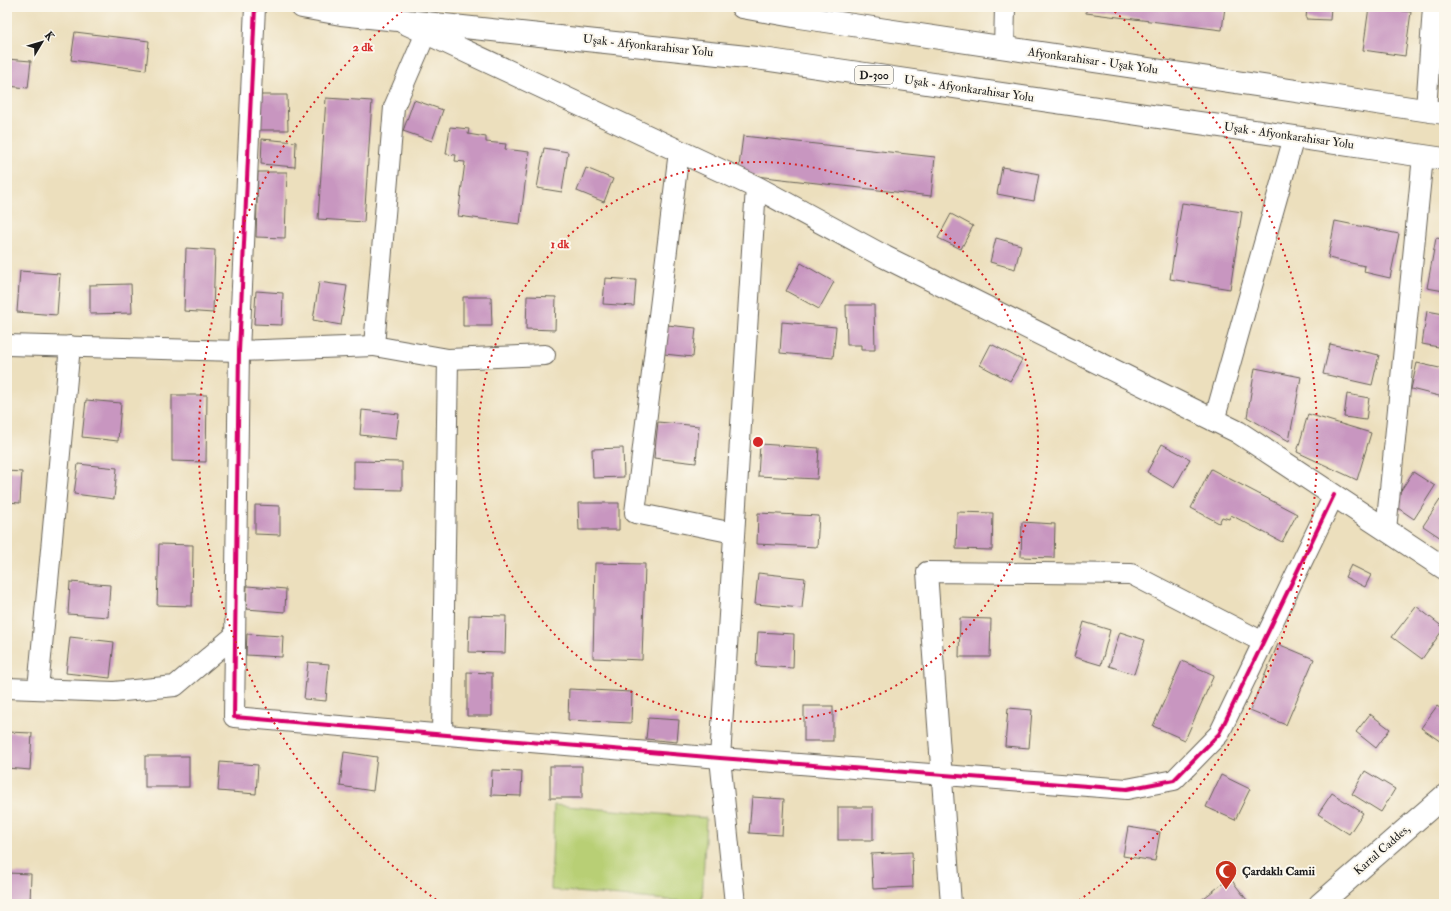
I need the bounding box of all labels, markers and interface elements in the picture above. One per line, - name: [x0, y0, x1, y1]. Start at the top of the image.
- north arrow: [22, 22, 62, 62]
- text: K: [42, 29, 58, 44]
- street label: Uşak - Afyonkarahisar Yolu: [582, 32, 714, 60]
- text: 2 dk: [353, 40, 373, 55]
- street label: Afyonkarahisar - Uşak Yolu: [1026, 44, 1159, 78]
- road number: D-300: [855, 66, 893, 84]
- street label: Uşak - Afyonkarahisar Yolu: [903, 72, 1035, 106]
- street label: Uşak - Afyonkarahisar Yolu: [1223, 119, 1355, 153]
- text: 1 dk: [551, 237, 569, 252]
- centre of rings: [751, 435, 765, 449]
- street label: Kartal Caddes,: [1351, 821, 1413, 879]
- mosque icon: Çardaklı Camii: [1213, 858, 1239, 891]
- place label: Çardaklı Camii: [1242, 864, 1316, 879]

